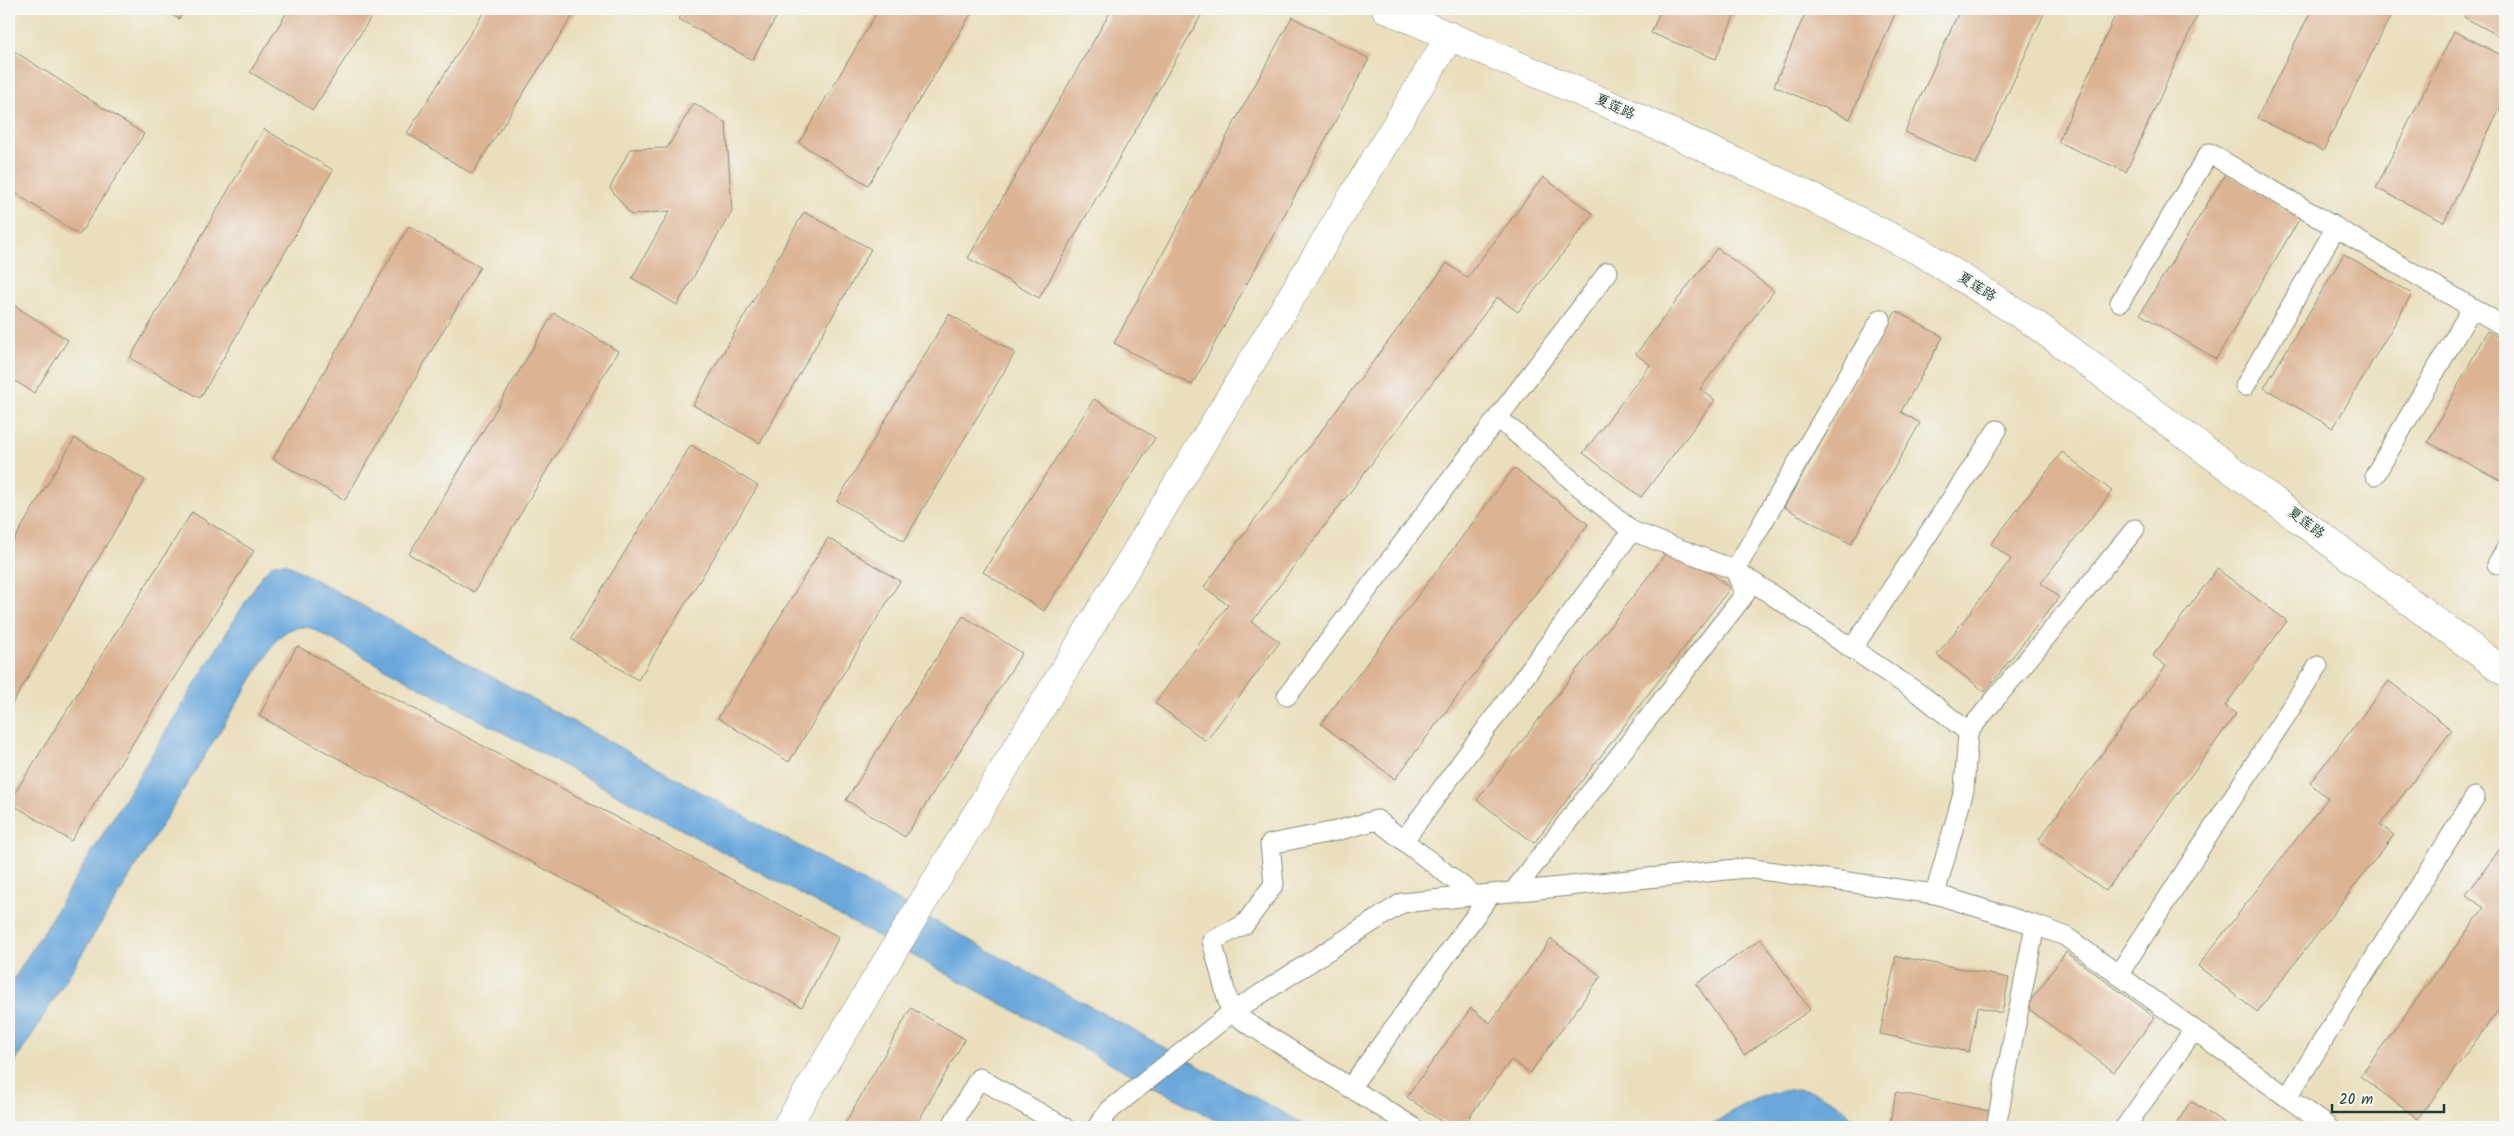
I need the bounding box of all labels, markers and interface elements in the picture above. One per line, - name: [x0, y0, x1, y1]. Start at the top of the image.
- street label: 夏莲路: [1591, 88, 1639, 126]
- street label: 夏莲路: [1953, 267, 2001, 307]
- street label: 夏莲路: [2283, 502, 2329, 544]
- scale bar: [2332, 1081, 2444, 1113]
- text: 20 m: [2339, 1088, 2373, 1112]

